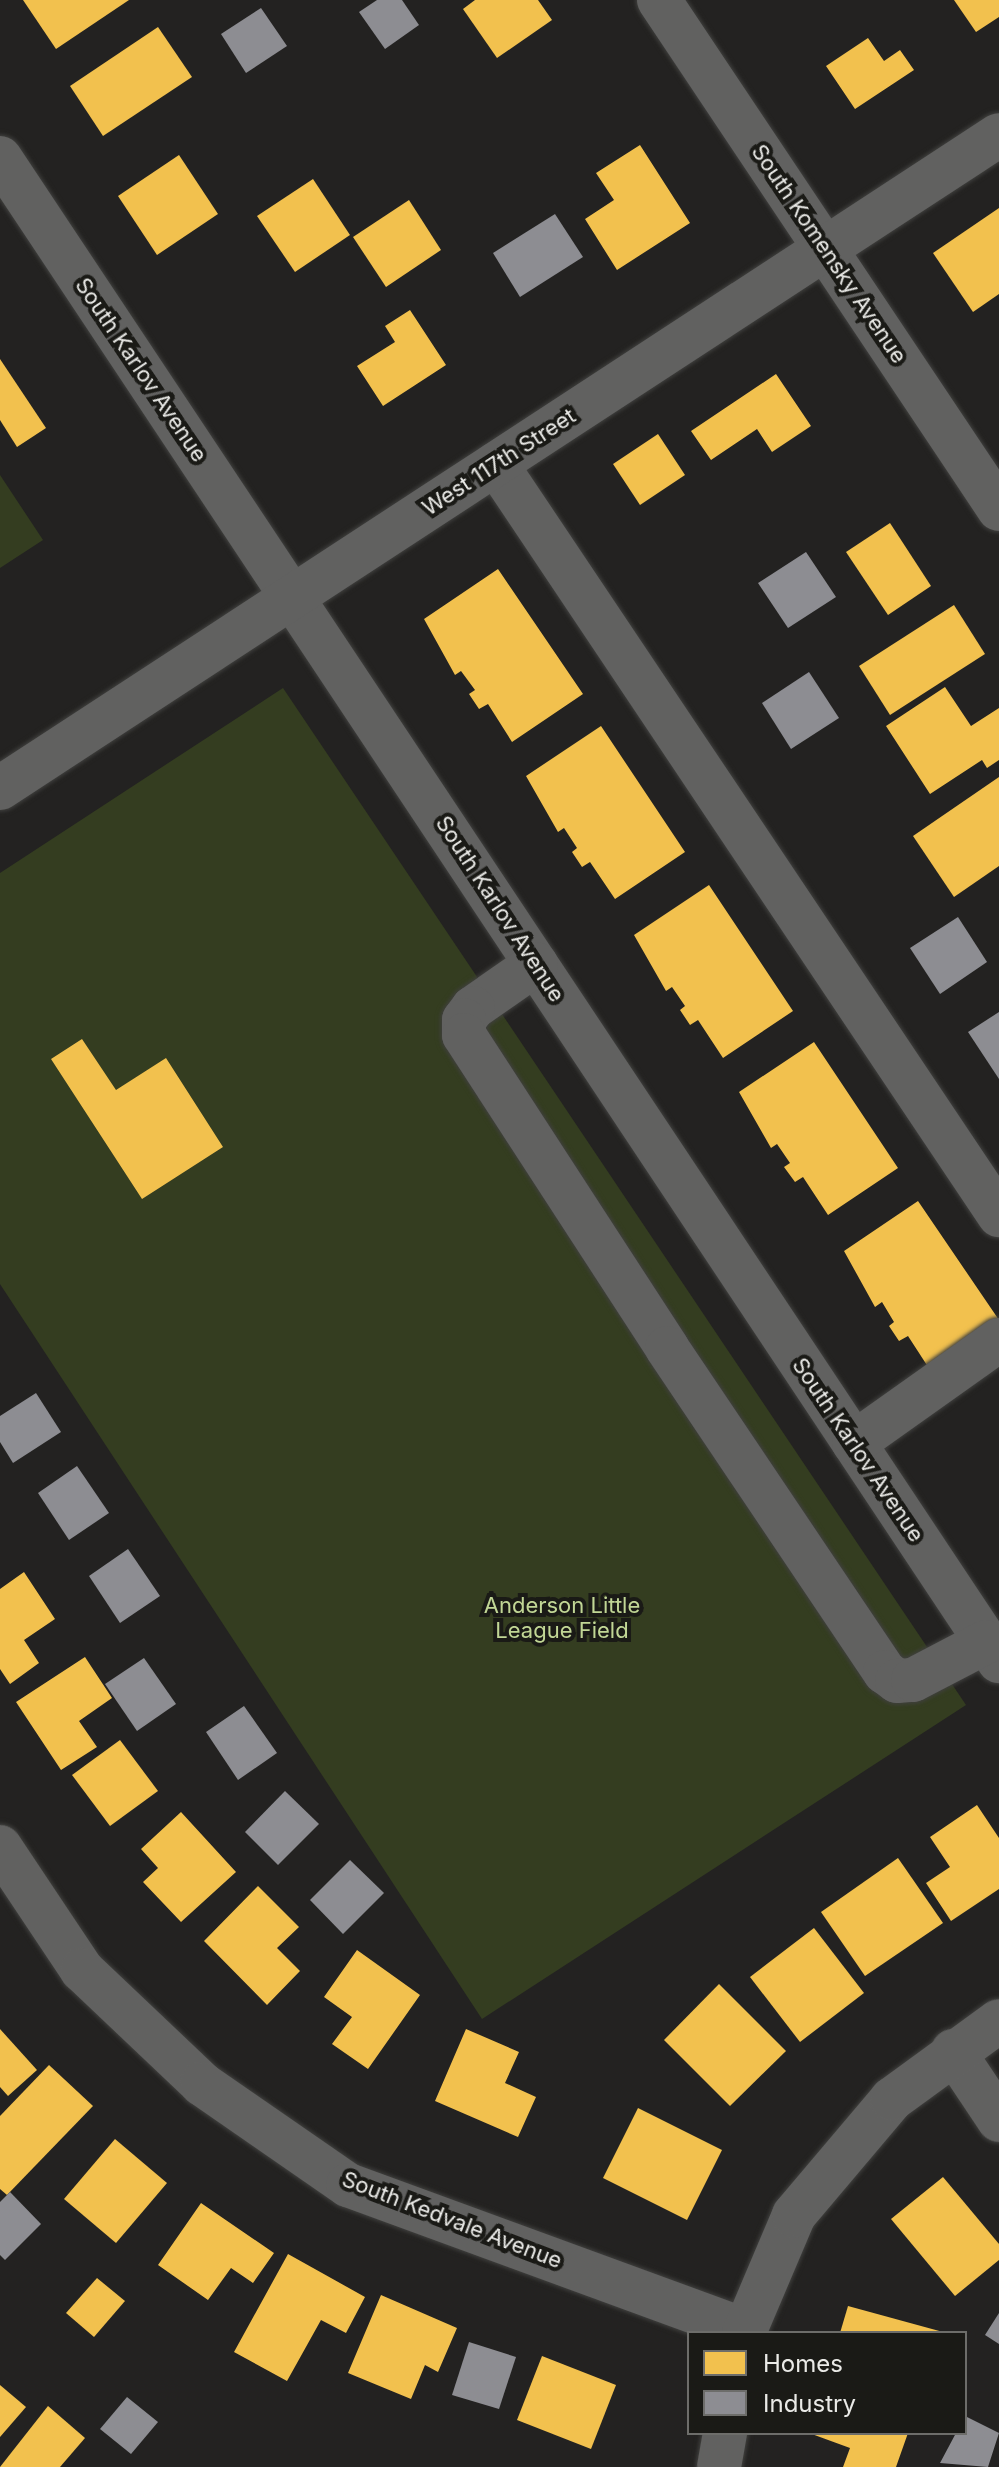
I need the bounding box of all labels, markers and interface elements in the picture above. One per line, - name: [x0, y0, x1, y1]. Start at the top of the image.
- street label: South Komensky Avenue: [746, 139, 912, 369]
- street label: South Karlov Avenue: [70, 273, 212, 467]
- street label: West 117th Street: [418, 403, 580, 521]
- street label: South Karlov Avenue: [430, 811, 570, 1007]
- street label: South Karlov Avenue: [787, 1353, 929, 1547]
- park label: Anderson Little League Field: [484, 1592, 640, 1644]
- street label: South Kedvale Avenue: [338, 2166, 566, 2274]
- legend: [687, 2331, 967, 2435]
- text: Homes: [763, 2349, 843, 2378]
- text: Industry: [763, 2389, 856, 2418]

